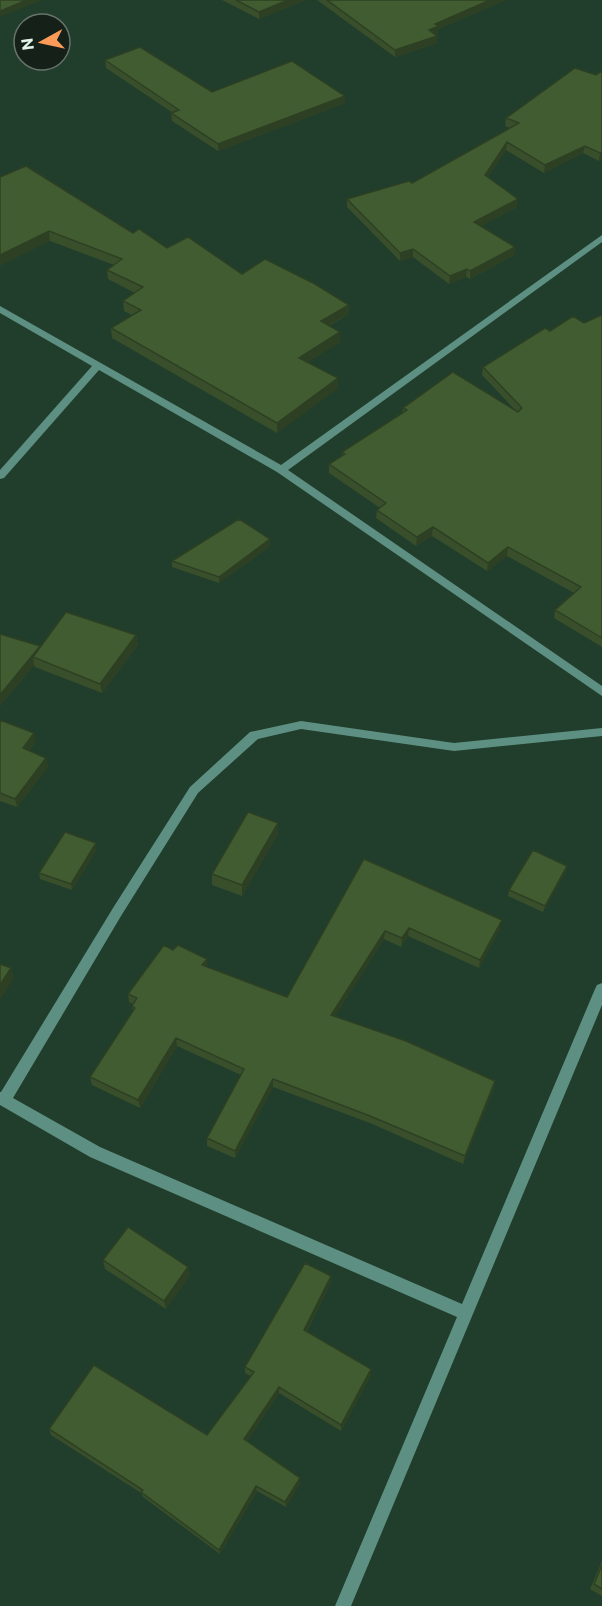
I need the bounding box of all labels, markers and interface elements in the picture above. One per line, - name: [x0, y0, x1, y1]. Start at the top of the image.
- north arrow: [12, 12, 72, 72]
- text: N: [16, 37, 37, 51]

